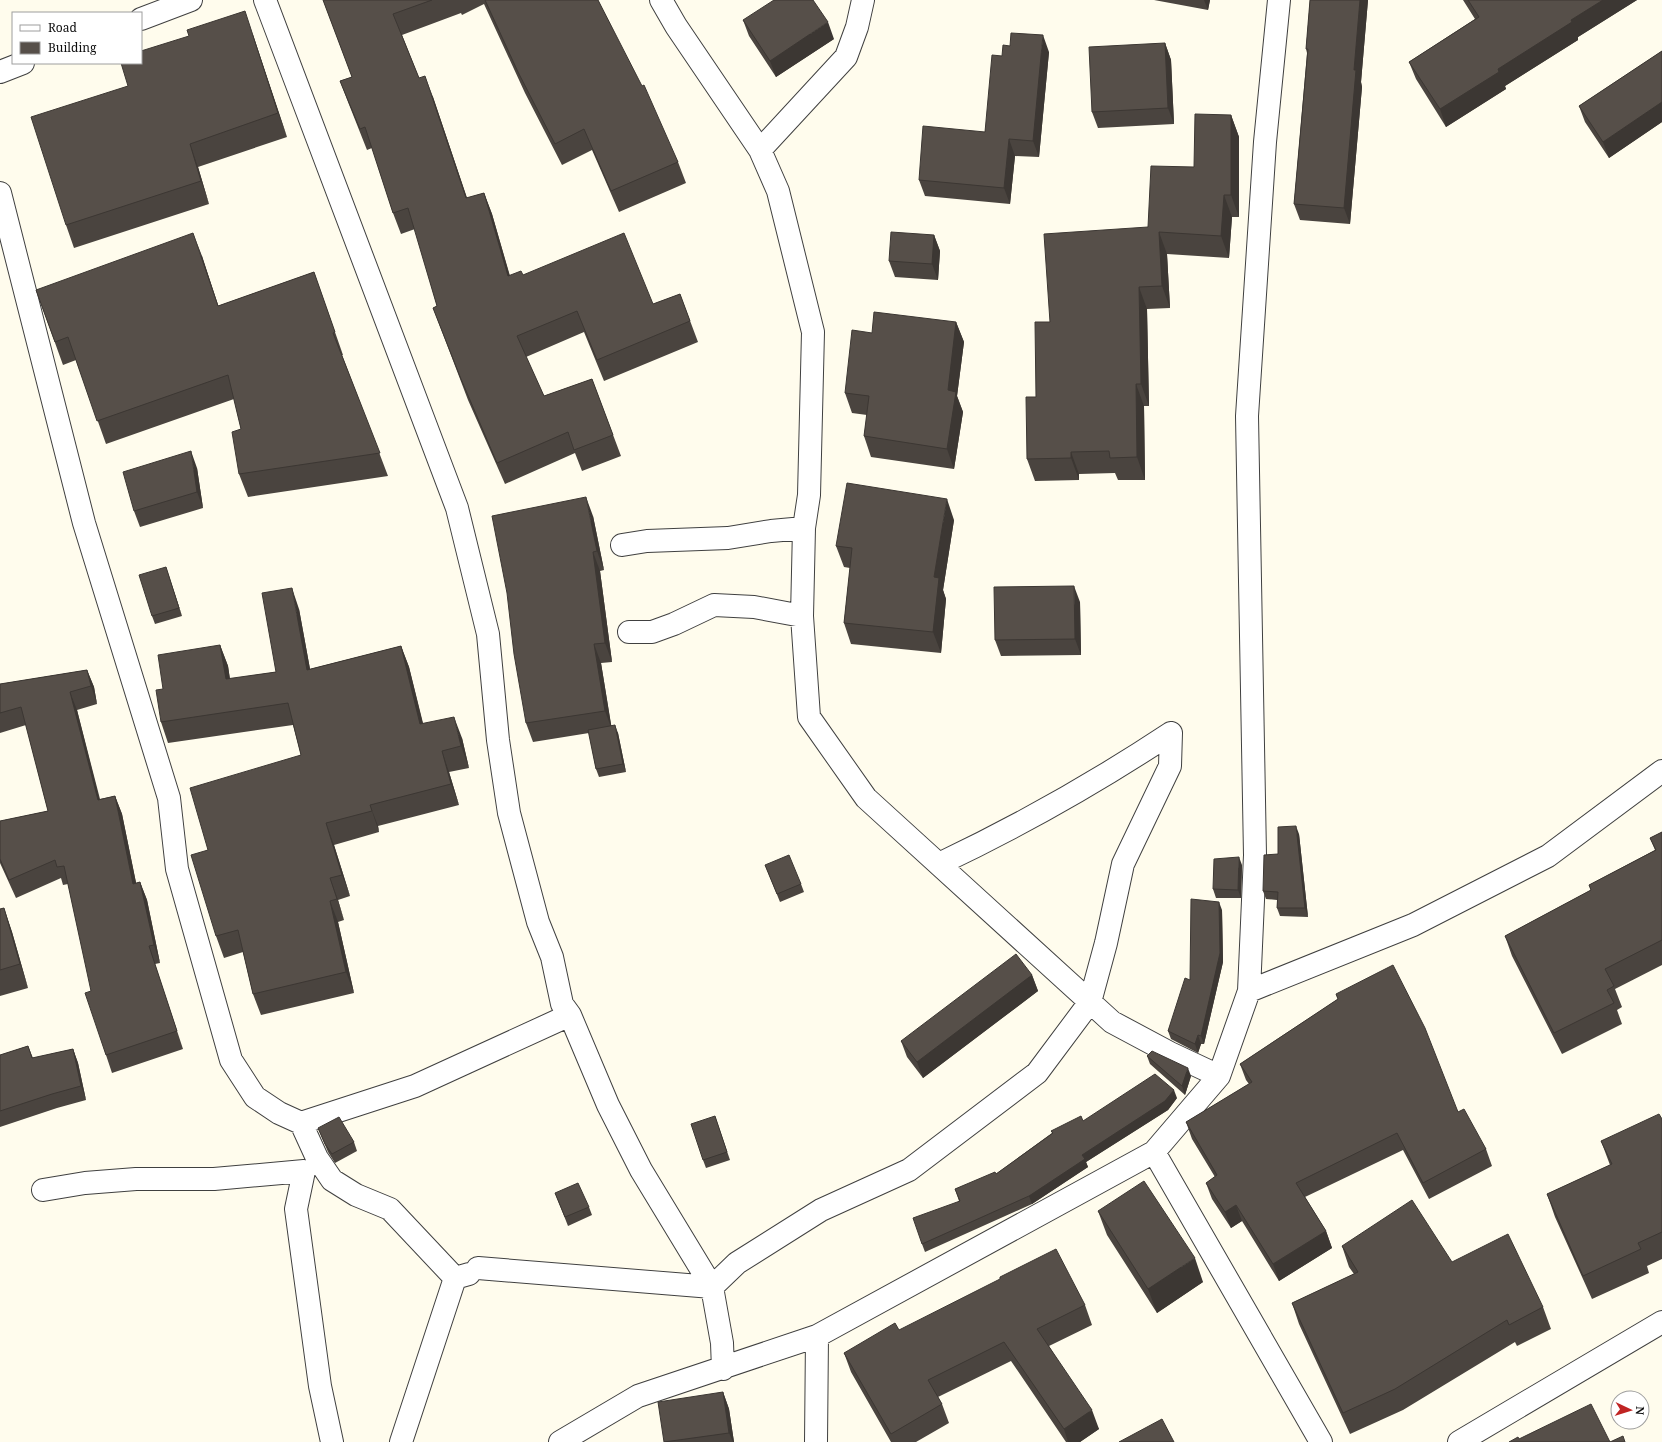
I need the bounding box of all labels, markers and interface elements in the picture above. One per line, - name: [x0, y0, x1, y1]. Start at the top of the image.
- legend: [12, 12, 142, 64]
- text: Road: [48, 19, 78, 36]
- text: Building: [48, 39, 97, 56]
- north arrow: [1610, 1390, 1650, 1430]
- text: N: [1633, 1406, 1648, 1416]

